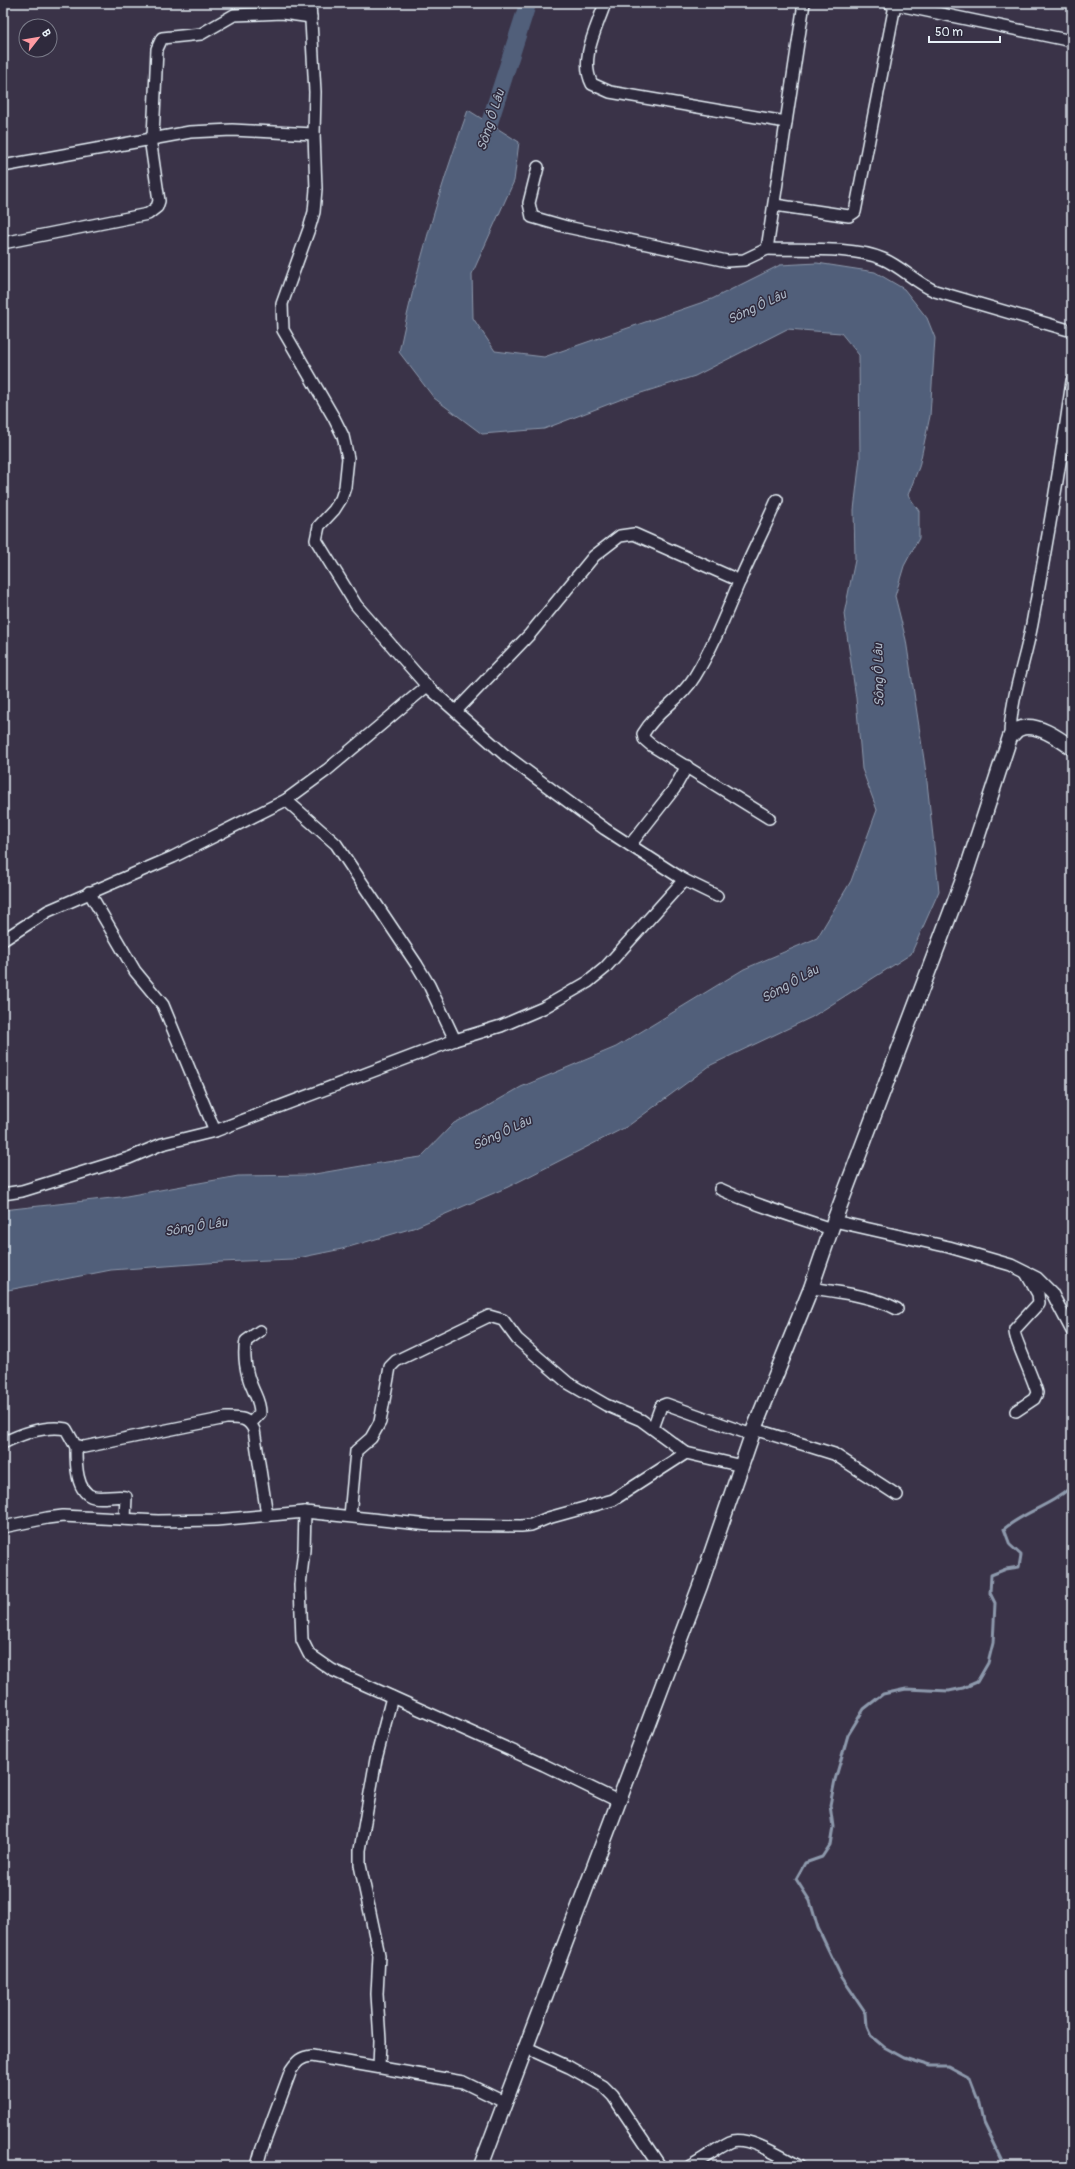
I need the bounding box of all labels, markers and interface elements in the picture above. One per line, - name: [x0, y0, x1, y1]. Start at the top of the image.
- north arrow: [18, 18, 58, 58]
- scale bar: [929, 18, 1000, 44]
- text: 50 m: [935, 25, 963, 40]
- text: B: [39, 27, 53, 39]
- water label: Sông Ô Lâu: [474, 86, 509, 152]
- water label: Sông Ô Lâu: [725, 286, 790, 328]
- water label: Sông Ô Lâu: [870, 642, 888, 707]
- water label: Sông Ô Lâu: [759, 961, 823, 1006]
- water label: Sông Ô Lâu: [470, 1112, 535, 1154]
- water label: Sông Ô Lâu: [164, 1214, 230, 1240]

